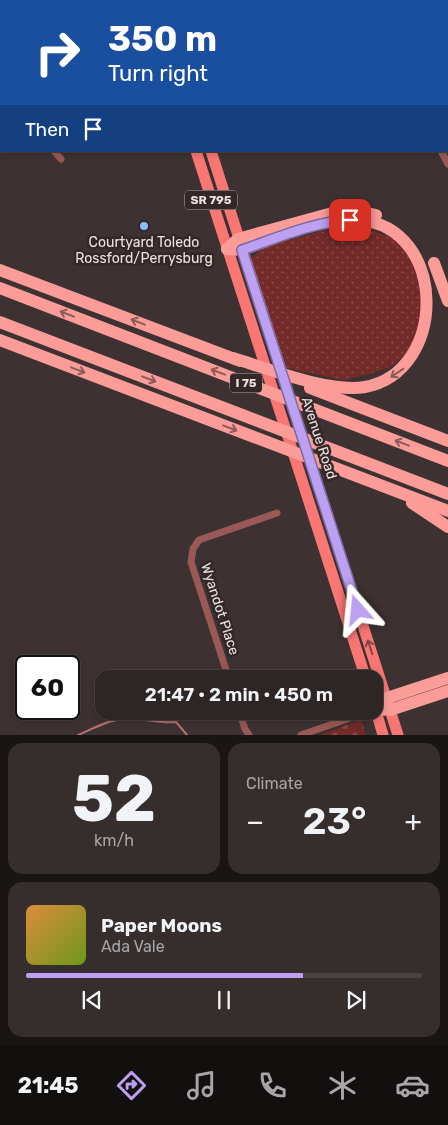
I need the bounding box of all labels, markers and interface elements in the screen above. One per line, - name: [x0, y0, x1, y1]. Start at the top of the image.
- text: 350 m: [108, 18, 217, 60]
- icon: right: [25, 20, 90, 85]
- text: Turn right: [108, 60, 208, 87]
- icon: arrive: [79, 115, 107, 143]
- text: Then: [25, 118, 69, 141]
- road number: SR 795: [185, 190, 237, 210]
- pin: [329, 199, 371, 241]
- icon: arrive: [336, 206, 364, 234]
- marker: Courtyard Toledo Rossford/Perrysburg: [138, 220, 150, 232]
- place label: Courtyard Toledo Rossford/Perrysburg: [75, 234, 213, 267]
- one-way arrow: [60, 308, 75, 318]
- one-way arrow: [131, 317, 146, 326]
- one-way arrow: [70, 366, 85, 375]
- one-way arrow: [211, 367, 226, 376]
- one-way arrow: [391, 369, 405, 379]
- road number: I 75: [230, 373, 262, 392]
- one-way arrow: [141, 375, 156, 384]
- street label: Avenue Road: [298, 395, 340, 481]
- one-way arrow: [222, 424, 237, 433]
- one-way arrow: [395, 438, 411, 447]
- street label: Wyandot Place: [197, 561, 243, 657]
- position arrow: [331, 583, 383, 635]
- one-way arrow: [365, 639, 374, 655]
- speed limit sign: 60: [15, 655, 80, 720]
- text: 21:47 · 2 min · 450 m: [145, 683, 333, 706]
- text: 52: [72, 760, 156, 837]
- text: Climate: [246, 774, 303, 793]
- text: 23°: [302, 798, 366, 844]
- text: −: [246, 805, 264, 838]
- text: +: [405, 805, 422, 838]
- text: km/h: [94, 831, 134, 850]
- text: Paper Moons: [101, 914, 222, 937]
- text: Ada Vale: [101, 937, 165, 956]
- icon: previous: [78, 986, 106, 1014]
- icon: pause: [210, 986, 238, 1014]
- icon: next: [342, 986, 370, 1014]
- icon: directions: [114, 1068, 149, 1103]
- icon: music: [184, 1068, 219, 1103]
- icon: phone: [255, 1068, 290, 1103]
- icon: climate: [325, 1068, 360, 1103]
- icon: car: [395, 1068, 430, 1103]
- text: 21:45: [18, 1072, 79, 1099]

